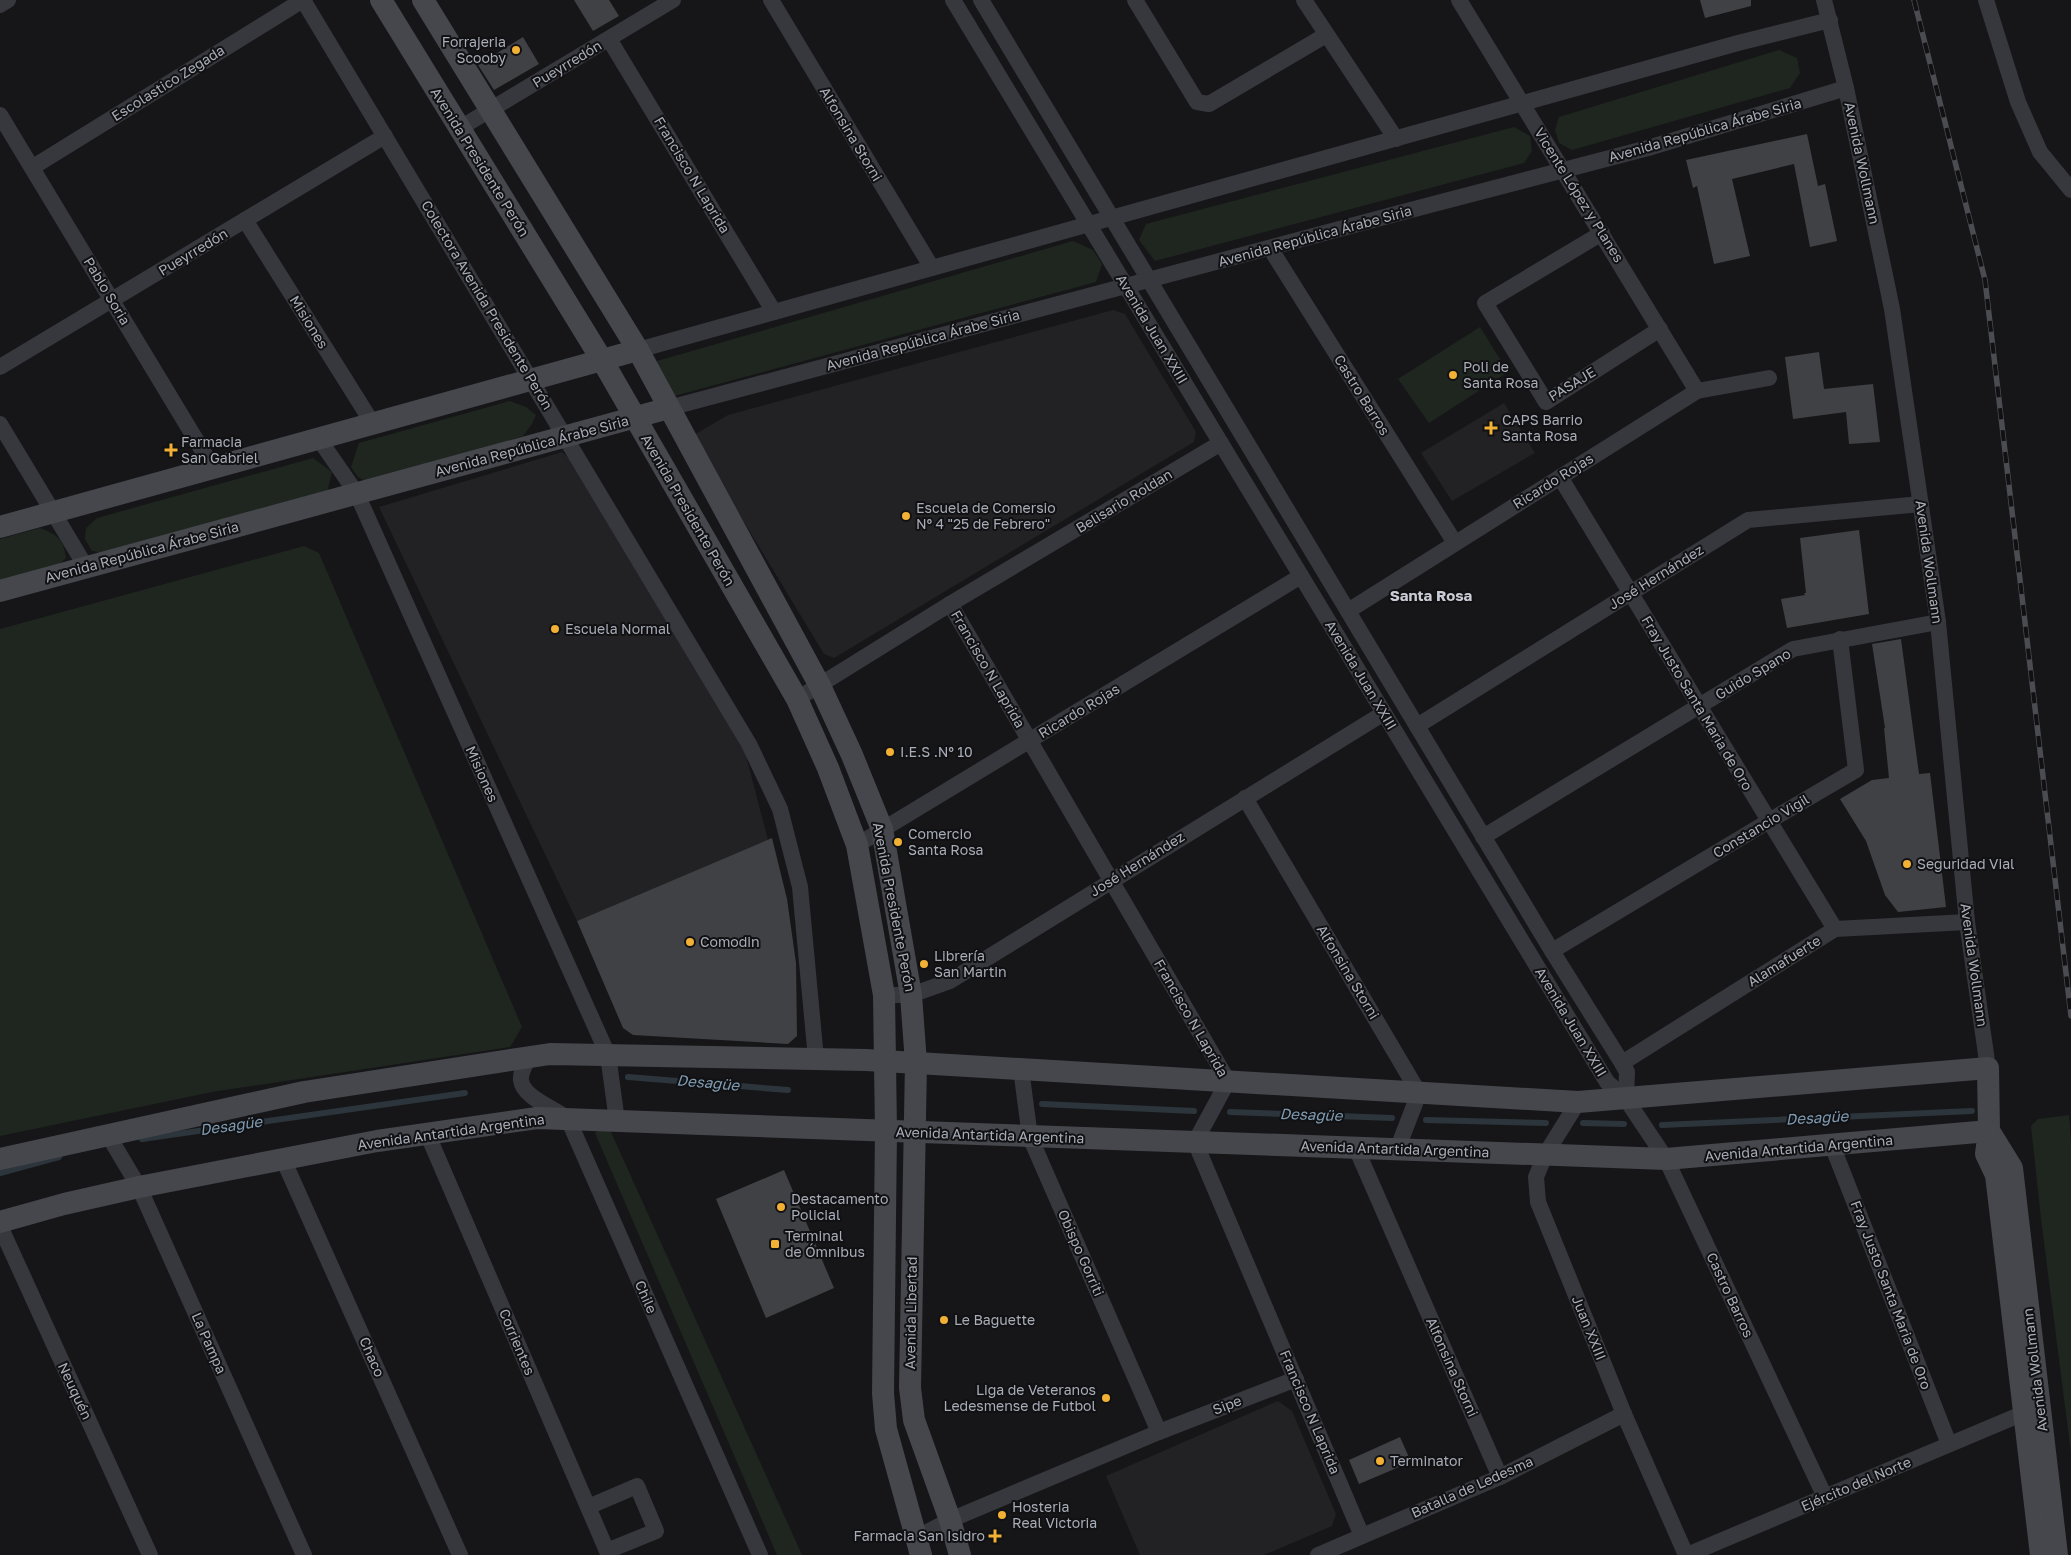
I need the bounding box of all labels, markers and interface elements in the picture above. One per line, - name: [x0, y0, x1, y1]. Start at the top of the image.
- place label: Forrajeria Scooby: [442, 33, 506, 66]
- street label: Pueyrredón: [529, 36, 604, 91]
- street label: Escolastico Zegada: [108, 41, 227, 124]
- marker: Forrajeria Scooby: [510, 44, 522, 56]
- street label: Avenida Presidente Perón: [428, 84, 533, 239]
- street label: Alfonsina Storni: [817, 84, 886, 184]
- street label: Avenida República Árabe Siria: [1607, 94, 1803, 165]
- street label: Avenida Wollmann: [1841, 100, 1884, 225]
- street label: Francisco N Laprida: [651, 113, 734, 236]
- street label: Vicente López y Planes: [1531, 124, 1628, 265]
- street label: Colectora Avenida Presidente Perón: [418, 197, 557, 412]
- street label: Avenida República Árabe Siria: [1216, 201, 1414, 270]
- street label: Pueyrredón: [155, 224, 230, 279]
- street label: Pablo Soria: [80, 254, 134, 328]
- street label: Avenida Juan XXIII: [1113, 271, 1192, 387]
- street label: Misiones: [286, 292, 332, 351]
- street label: Avenida República Árabe Siria: [824, 305, 1022, 374]
- street label: Castro Barros: [1331, 351, 1394, 438]
- place label: Poli de Santa Rosa: [1463, 358, 1538, 391]
- street label: PASAJE: [1545, 363, 1598, 404]
- marker: Poli de Santa Rosa: [1447, 369, 1459, 381]
- street label: Avenida República Árabe Siria: [433, 411, 631, 480]
- place label: CAPS Barrio Santa Rosa: [1502, 411, 1583, 444]
- marker: CAPS Barrio Santa Rosa: [1484, 421, 1498, 435]
- street label: Avenida Presidente Perón: [638, 431, 739, 589]
- place label: Farmacia San Gabriel: [181, 433, 258, 466]
- marker: Farmacia San Gabriel: [165, 444, 177, 456]
- street label: Ricardo Rojas: [1509, 449, 1596, 512]
- street label: Belisario Roldan: [1072, 465, 1175, 536]
- place label: Escuela de Comersio Nº 4 "25 de Febrero": [916, 499, 1056, 532]
- street label: Avenida Wollmann: [1912, 499, 1947, 625]
- marker: Escuela de Comersio Nº 4 "25 de Febrero": [900, 510, 912, 522]
- street label: Avenida República Árabe Siria: [43, 517, 241, 586]
- street label: José Hernández: [1605, 541, 1706, 613]
- district label: Santa Rosa: [1390, 586, 1473, 604]
- street label: Francisco N Laprida: [948, 607, 1029, 731]
- street label: Fray Justo Santa Maria de Oro: [1638, 612, 1756, 793]
- street label: Avenida Juan XXIII: [1322, 617, 1401, 733]
- place label: Escuela Normal: [565, 620, 670, 637]
- marker: Escuela Normal: [549, 623, 561, 635]
- street label: Guido Spano: [1712, 644, 1794, 703]
- street label: Ricardo Rojas: [1035, 680, 1122, 741]
- street label: Misiones: [463, 743, 502, 804]
- place label: I.E.S .Nº 10: [900, 743, 973, 760]
- marker: I.E.S .Nº 10: [884, 746, 896, 758]
- street label: Constancio Vigil: [1710, 790, 1812, 861]
- street label: Avenida Presidente Perón: [870, 821, 919, 993]
- place label: Comercio Santa Rosa: [908, 825, 983, 858]
- street label: José Hernández: [1086, 828, 1187, 900]
- marker: Comercio Santa Rosa: [892, 836, 904, 848]
- place label: Seguridad Vial: [1917, 855, 2015, 872]
- marker: Seguridad Vial: [1901, 858, 1913, 870]
- street label: Avenida Wollmann: [1957, 902, 1992, 1028]
- street label: Alfonsina Storni: [1314, 922, 1383, 1022]
- street label: Alamafuerte: [1744, 931, 1823, 990]
- place label: Comodin: [700, 933, 760, 950]
- marker: Comodin: [684, 936, 696, 948]
- place label: Librería San Martin: [934, 947, 1007, 980]
- street label: Francisco N Laprida: [1151, 956, 1232, 1080]
- marker: Librería San Martin: [918, 958, 930, 970]
- street label: Avenida Juan XXIII: [1532, 964, 1611, 1080]
- water label: Desagüe: [676, 1070, 741, 1095]
- water label: Desagüe: [1279, 1104, 1344, 1125]
- water label: Desagüe: [1785, 1106, 1850, 1129]
- street label: Avenida Antartida Argentina: [356, 1110, 546, 1153]
- water label: Desagüe: [199, 1112, 265, 1139]
- street label: Avenida Antartida Argentina: [895, 1123, 1085, 1146]
- street label: Avenida Antartida Argentina: [1704, 1131, 1894, 1164]
- street label: Avenida Antartida Argentina: [1300, 1137, 1490, 1160]
- place label: Destacamento Policial: [791, 1190, 888, 1223]
- street label: Fray Justo Santa Maria de Oro: [1848, 1198, 1935, 1392]
- marker: Destacamento Policial: [775, 1201, 787, 1213]
- street label: Obispo Gorriti: [1055, 1207, 1108, 1299]
- place label: Terminal de Ómnibus: [785, 1227, 865, 1260]
- marker: Terminal de Ómnibus: [769, 1238, 781, 1250]
- street label: Castro Barros: [1703, 1250, 1758, 1340]
- street label: Avenida Libertad: [901, 1256, 920, 1370]
- street label: Chile: [632, 1278, 661, 1316]
- street label: Juan XXIII: [1569, 1293, 1610, 1363]
- street label: Corrientes: [496, 1306, 539, 1377]
- street label: Avenida Wollmann: [2018, 1307, 2051, 1433]
- street label: La Pampa: [188, 1309, 231, 1376]
- place label: Le Baguette: [954, 1311, 1035, 1328]
- marker: Le Baguette: [938, 1314, 950, 1326]
- street label: Alfonsina Storni: [1423, 1314, 1482, 1419]
- street label: Chaco: [356, 1334, 389, 1379]
- street label: Francisco N Laprida: [1277, 1347, 1344, 1476]
- street label: Neuquén: [55, 1360, 96, 1422]
- place label: Liga de Veteranos Ledesmense de Futbol: [944, 1381, 1096, 1414]
- street label: Sipe: [1210, 1391, 1244, 1418]
- marker: Liga de Veteranos Ledesmense de Futbol: [1100, 1392, 1112, 1404]
- place label: Terminator: [1390, 1452, 1464, 1469]
- street label: Batalla de Ledesma: [1408, 1452, 1535, 1521]
- street label: Ejército del Norte: [1798, 1453, 1913, 1514]
- marker: Terminator: [1374, 1455, 1386, 1467]
- place label: Hosteria Real Victoria: [1012, 1498, 1097, 1531]
- marker: Hosteria Real Victoria: [996, 1509, 1008, 1521]
- place label: Farmacia San Isidro: [854, 1527, 985, 1544]
- marker: Farmacia San Isidro: [989, 1530, 1001, 1542]

